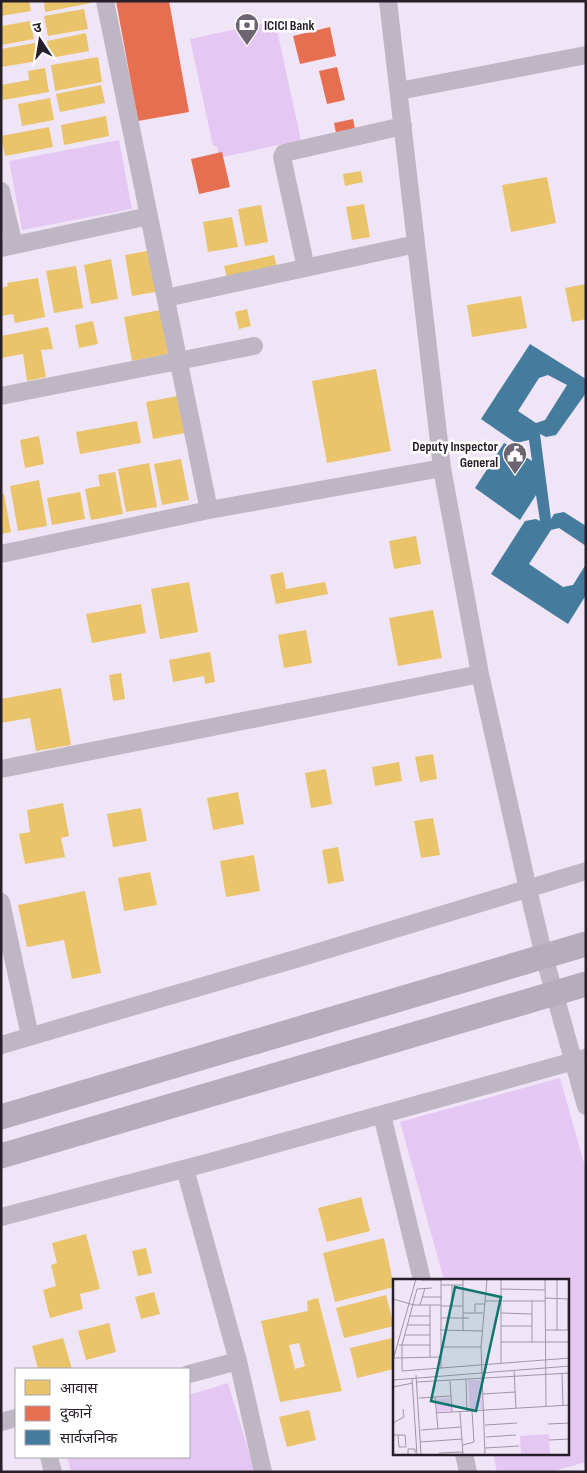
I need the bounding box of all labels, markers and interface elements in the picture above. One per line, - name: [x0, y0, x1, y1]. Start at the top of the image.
- bank icon: ICICI Bank: [234, 12, 260, 46]
- north arrow: [15, 15, 65, 65]
- place label: ICICI Bank: [264, 17, 315, 34]
- text: उ: [32, 18, 44, 37]
- place label: Deputy Inspector General: [412, 438, 499, 471]
- public building icon: Deputy Inspector General: [502, 441, 528, 475]
- inset map: [393, 1279, 570, 1456]
- legend: [15, 1368, 190, 1458]
- text: आवास: [60, 1379, 99, 1398]
- text: दुकानें: [60, 1404, 92, 1423]
- text: सार्वजनिक: [60, 1429, 118, 1448]

